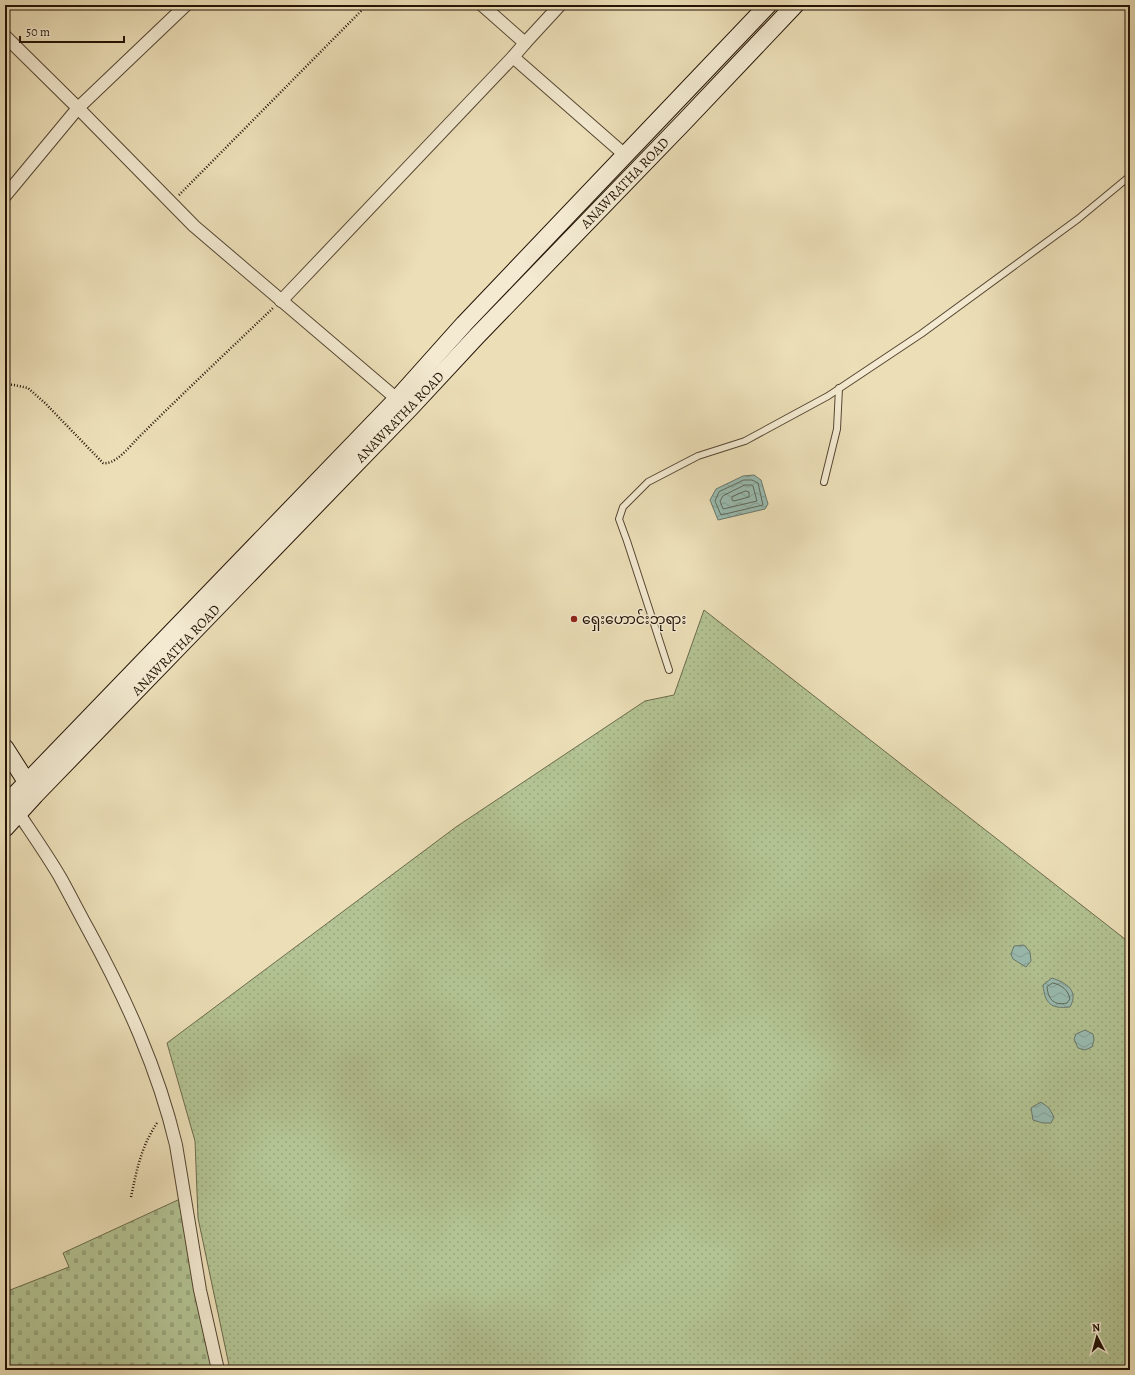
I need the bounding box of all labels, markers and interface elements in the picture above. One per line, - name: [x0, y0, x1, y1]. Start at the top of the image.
- scale bar: [20, 18, 124, 44]
- text: 50 m: [26, 24, 50, 40]
- street label: ANAWRATHA ROAD: [576, 133, 674, 234]
- street label: ANAWRATHA ROAD: [351, 367, 449, 468]
- street label: ANAWRATHA ROAD: [127, 600, 225, 701]
- place label: ရှေးဟောင်းဘုရား: [582, 609, 686, 631]
- marker: ရှေးဟောင်းဘုရား: [569, 614, 579, 624]
- north arrow: [1077, 1317, 1117, 1357]
- text: N: [1091, 1320, 1101, 1335]

